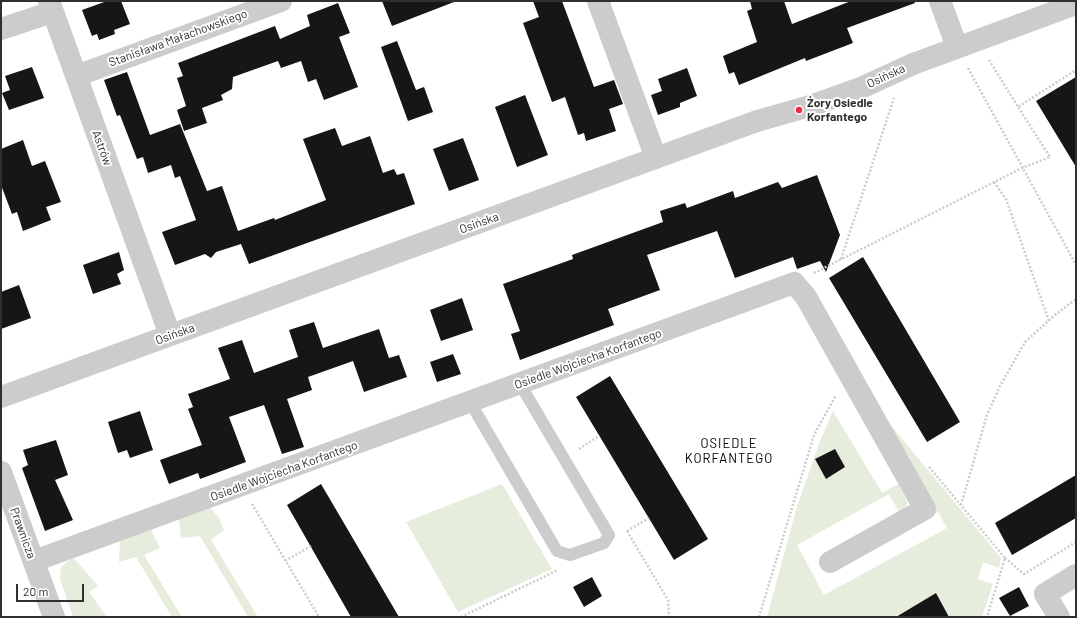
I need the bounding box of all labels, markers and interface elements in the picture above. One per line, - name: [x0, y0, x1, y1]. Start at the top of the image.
- street label: Stanisława Małachowskiego: [107, 6, 249, 70]
- street label: Osińska: [865, 61, 907, 91]
- place label: Żory Osiedle Korfantego: [807, 96, 873, 124]
- marker: Żory Osiedle Korfantego: [794, 105, 804, 115]
- street label: Astrów: [89, 128, 115, 168]
- street label: Osińska: [457, 209, 501, 237]
- street label: Osińska: [153, 320, 197, 348]
- street label: Osiedle Wojciecha Korfantego: [512, 326, 664, 392]
- district label: OSIEDLE KORFANTEGO: [685, 436, 773, 467]
- street label: Osiedle Wojciecha Korfantego: [208, 438, 360, 504]
- street label: Prawnicza: [7, 505, 39, 561]
- scale bar: [18, 576, 86, 602]
- text: 20 m: [23, 584, 49, 598]

